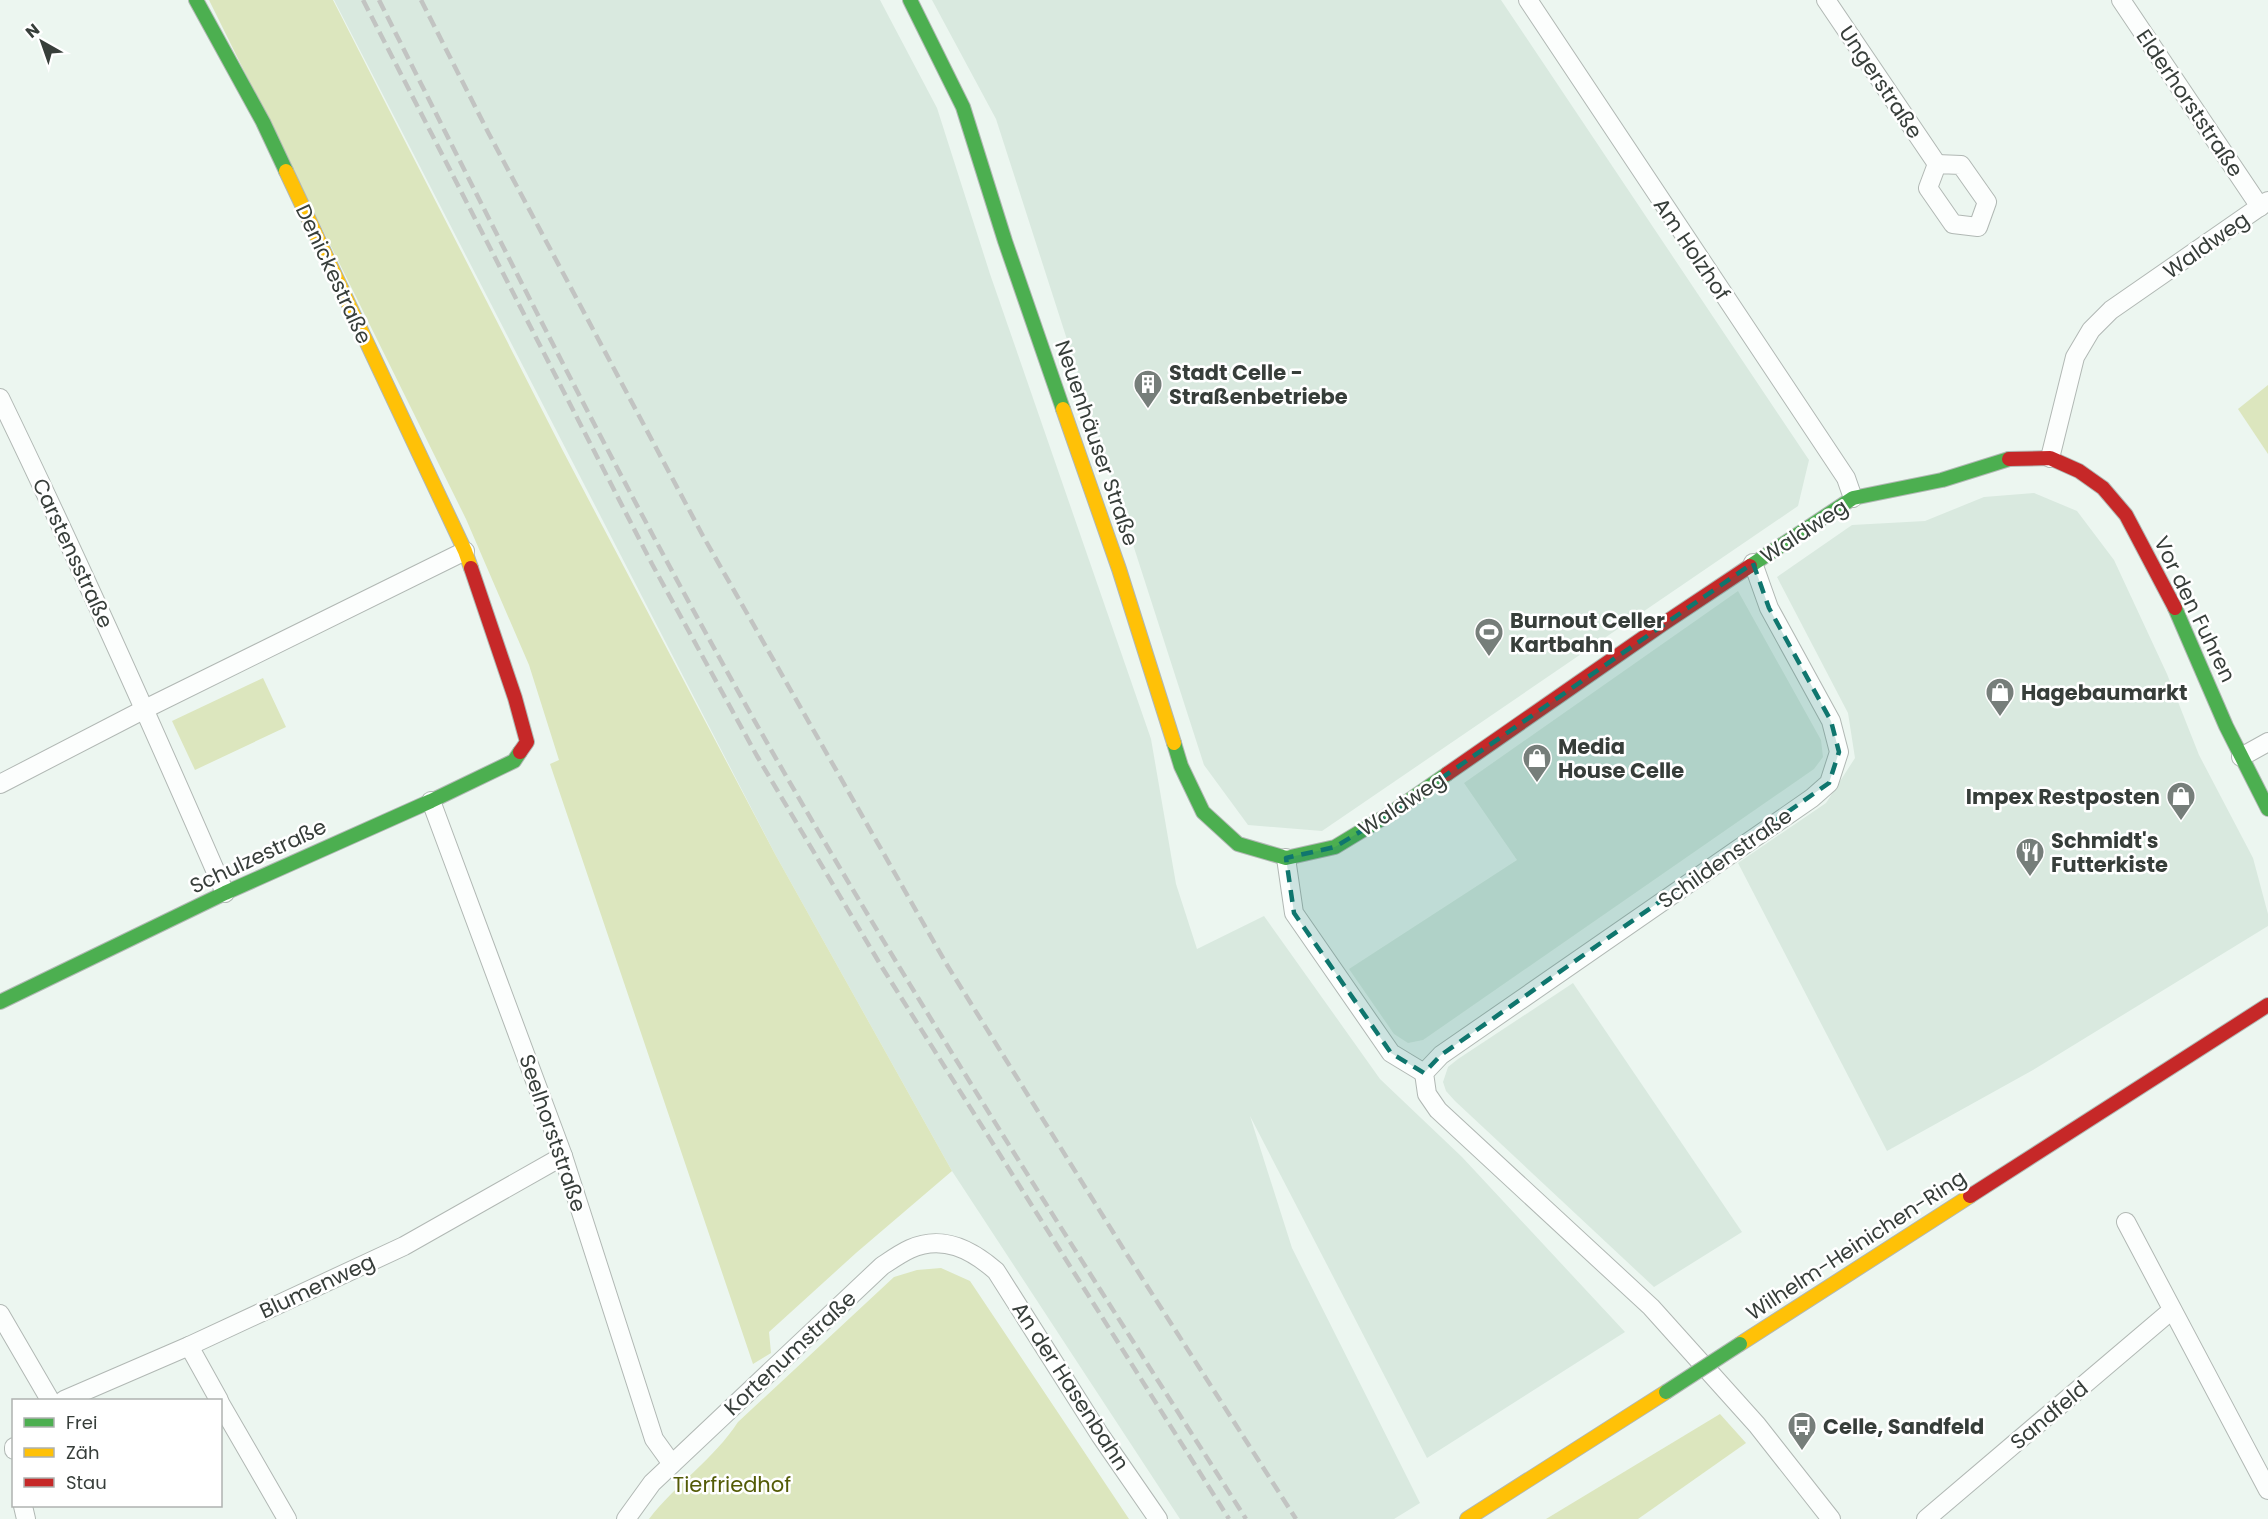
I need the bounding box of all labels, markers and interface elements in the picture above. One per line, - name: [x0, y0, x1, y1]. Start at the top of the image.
- north arrow: [12, 12, 72, 72]
- text: N: [21, 18, 45, 44]
- street label: Ungerstraße: [1832, 20, 1930, 144]
- street label: Elderhorststraße: [2130, 23, 2250, 183]
- street label: Am Holzhof: [1647, 192, 1737, 306]
- street label: Denickestraße: [289, 199, 379, 349]
- street label: Waldweg: [2157, 205, 2255, 285]
- street label: Neuenhäuser Straße: [1048, 336, 1146, 550]
- place label: Stadt Celle - Straßenbetriebe: [1169, 358, 1348, 411]
- building icon: Stadt Celle - Straßenbetriebe: [1132, 368, 1164, 410]
- street label: Carstensstraße: [26, 473, 120, 633]
- street label: Waldweg: [1755, 492, 1853, 570]
- street label: Vor den Fuhren: [2147, 531, 2243, 687]
- place label: Burnout Celler Kartbahn: [1510, 606, 1665, 659]
- sports icon: Burnout Celler Kartbahn: [1473, 616, 1505, 658]
- shop icon: Hagebaumarkt: [1984, 676, 2016, 718]
- place label: Hagebaumarkt: [2021, 678, 2187, 707]
- place label: Media House Celle: [1558, 732, 1684, 785]
- shop icon: Media House Celle: [1521, 742, 1553, 784]
- street label: Waldweg: [1353, 765, 1451, 843]
- shop icon: Impex Restposten: [2165, 780, 2197, 822]
- place label: Impex Restposten: [1966, 782, 2160, 811]
- street label: Schildenstraße: [1652, 801, 1798, 915]
- street label: Schulzestraße: [185, 812, 331, 900]
- place label: Schmidt's Futterkiste: [2051, 826, 2168, 879]
- restaurant icon: Schmidt's Futterkiste: [2014, 836, 2046, 878]
- street label: Seelhorststraße: [512, 1050, 594, 1216]
- street label: Wilhelm-Heinichen-Ring: [1740, 1163, 1972, 1327]
- street label: Blumenweg: [255, 1247, 379, 1325]
- street label: Kortenumstraße: [718, 1284, 862, 1422]
- street label: An der Hasenbahn: [1006, 1296, 1136, 1476]
- street label: Sandfeld: [2004, 1374, 2094, 1456]
- legend: [12, 1399, 222, 1507]
- text: Frei: [66, 1410, 97, 1435]
- bus stop icon: Celle, Sandfeld: [1786, 1410, 1818, 1452]
- place label: Celle, Sandfeld: [1823, 1412, 1984, 1441]
- text: Zäh: [66, 1440, 99, 1465]
- text: Stau: [66, 1470, 107, 1495]
- park label: Tierfriedhof: [673, 1470, 791, 1499]

